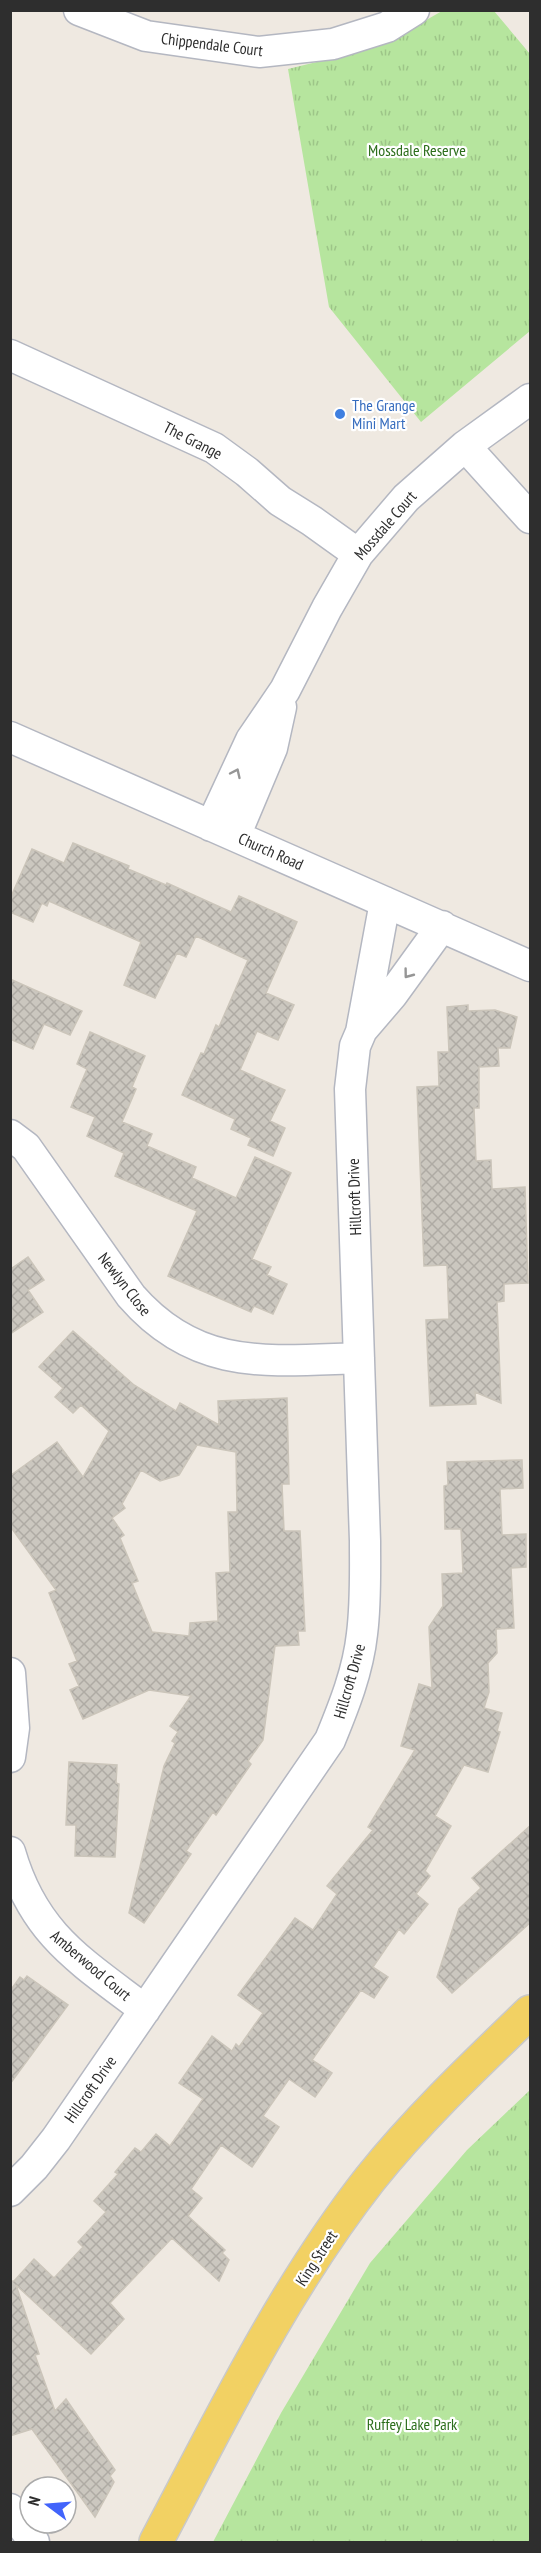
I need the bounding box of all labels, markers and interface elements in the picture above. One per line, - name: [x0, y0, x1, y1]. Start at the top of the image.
- street label: Chippendale Court: [160, 28, 265, 60]
- park label: Mossdale Reserve: [368, 140, 466, 160]
- place label: The Grange Mini Mart: [352, 395, 415, 433]
- marker: The Grange Mini Mart: [333, 407, 347, 421]
- street label: The Grange: [160, 417, 226, 463]
- street label: Mossdale Court: [350, 486, 421, 564]
- one-way arrow: [228, 768, 240, 779]
- street label: Church Road: [235, 828, 307, 874]
- one-way arrow: [404, 967, 415, 978]
- street label: Hillcroft Drive: [343, 1158, 365, 1236]
- street label: Newlyn Close: [94, 1248, 156, 1320]
- street label: Hillcroft Drive: [329, 1641, 369, 1721]
- street label: Amberwood Court: [47, 1925, 136, 2005]
- street label: Hillcroft Drive: [60, 2052, 120, 2126]
- street label: King Street: [291, 2226, 342, 2289]
- park label: Ruffey Lake Park: [367, 2414, 458, 2434]
- north arrow: [18, 2475, 78, 2535]
- text: N: [23, 2494, 44, 2508]

